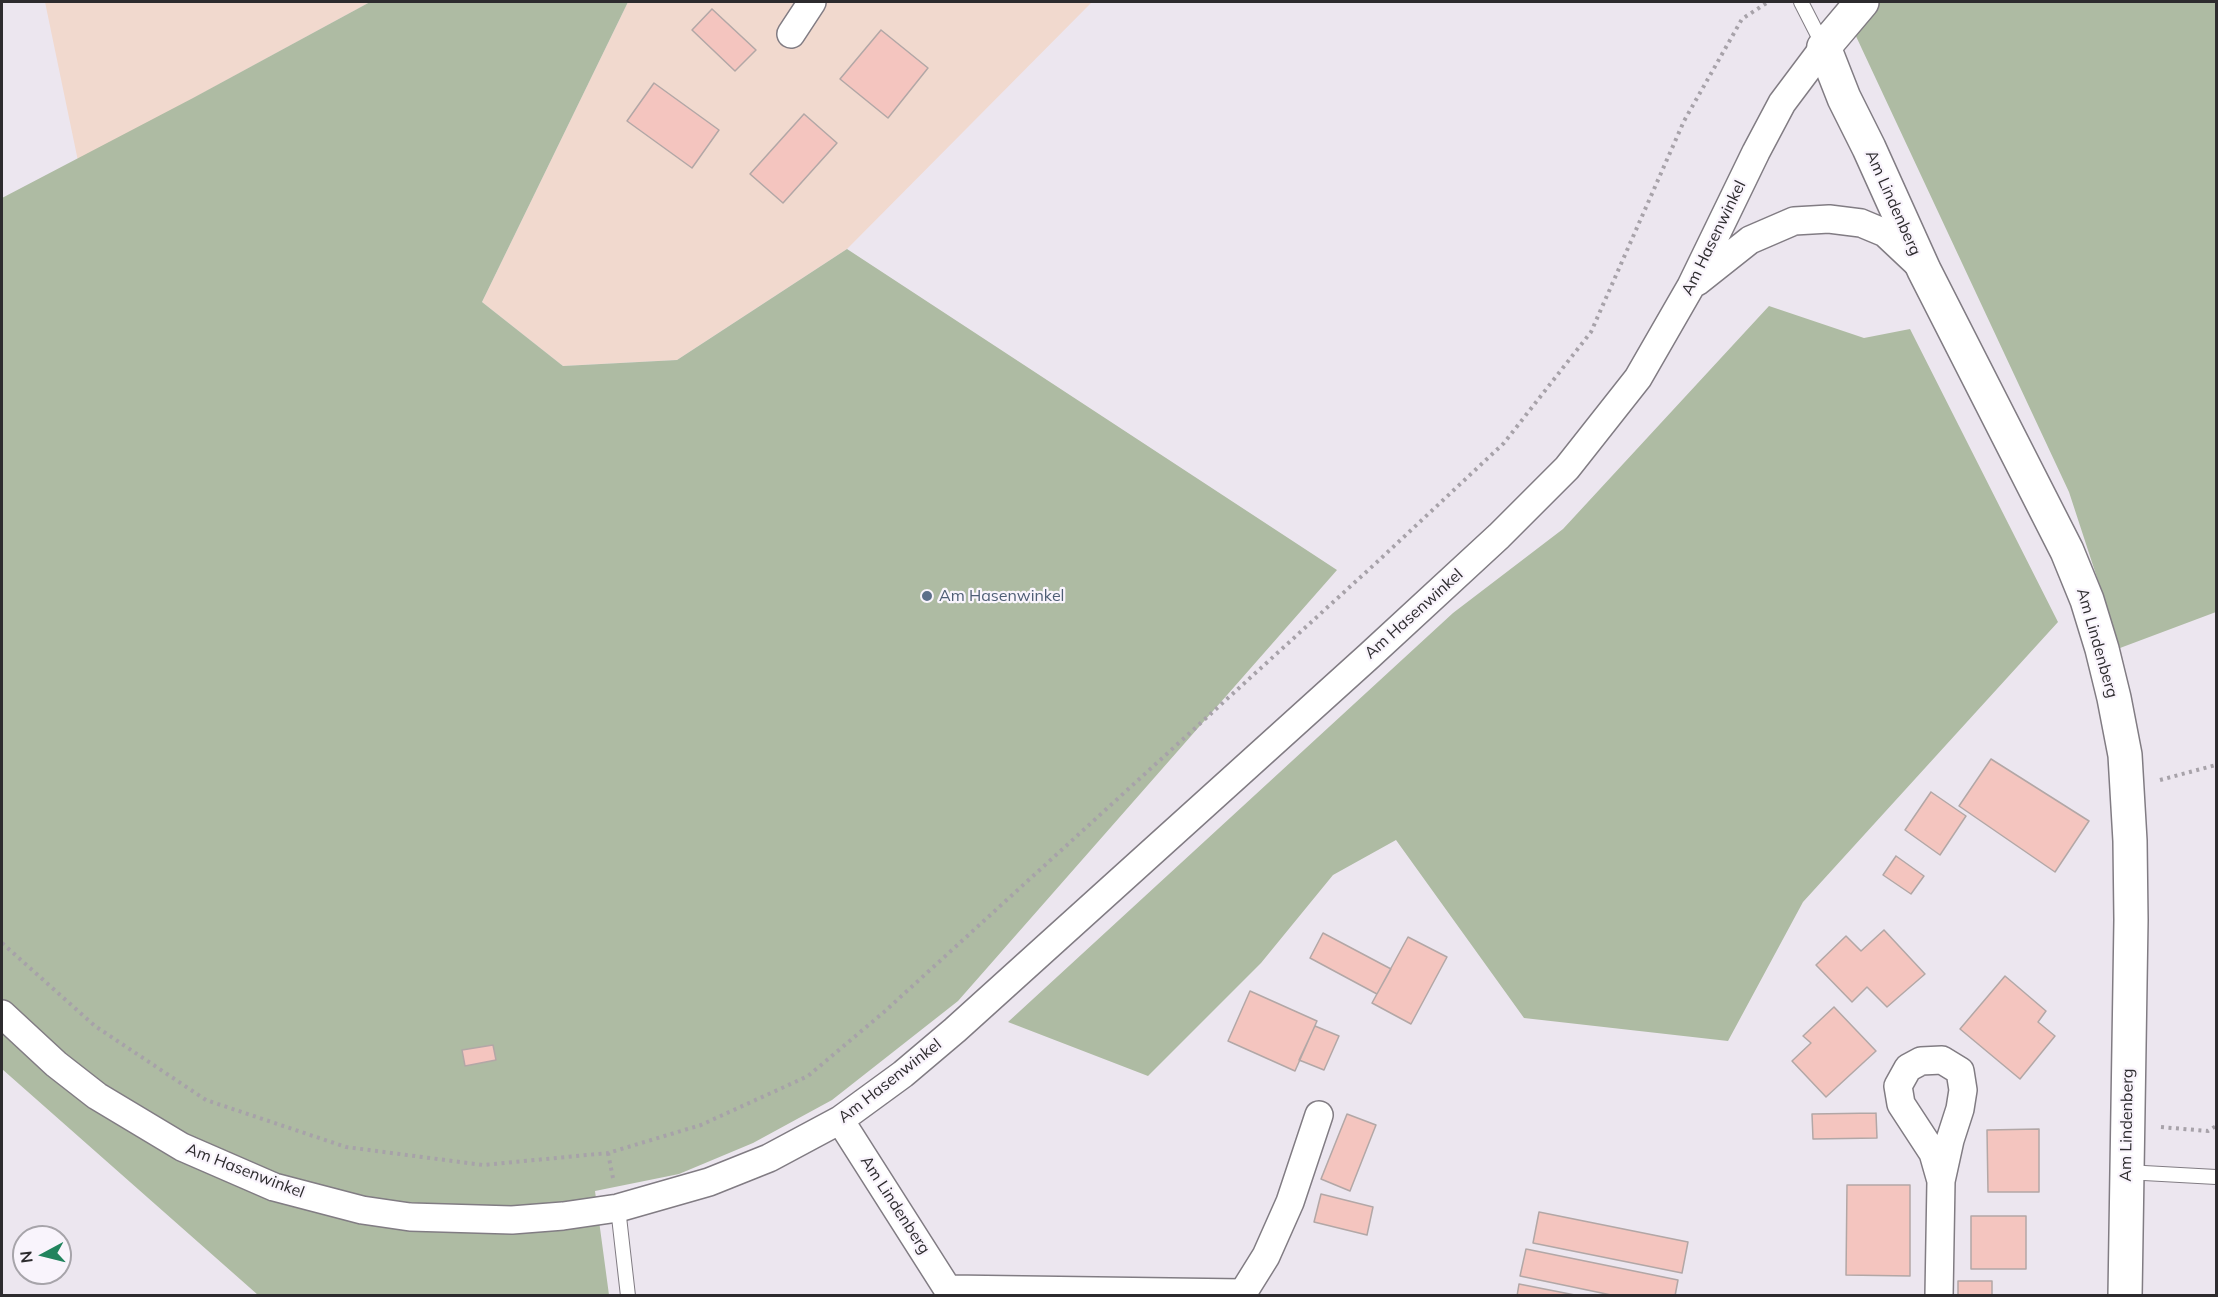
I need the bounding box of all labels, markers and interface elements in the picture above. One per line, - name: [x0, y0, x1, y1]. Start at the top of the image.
- street label: Am Lindenberg: [1861, 147, 1925, 259]
- street label: Am Hasenwinkel: [1678, 177, 1750, 299]
- street label: Am Hasenwinkel: [1361, 565, 1467, 663]
- place label: Am Hasenwinkel: [939, 586, 1064, 606]
- street label: Am Lindenberg: [2072, 586, 2122, 700]
- marker: Am Hasenwinkel: [920, 589, 934, 603]
- street label: Am Hasenwinkel: [835, 1035, 945, 1127]
- street label: Am Lindenberg: [2116, 1068, 2138, 1182]
- street label: Am Hasenwinkel: [183, 1140, 307, 1202]
- street label: Am Lindenberg: [856, 1152, 934, 1258]
- north arrow: [12, 1225, 72, 1285]
- text: N: [15, 1250, 37, 1264]

